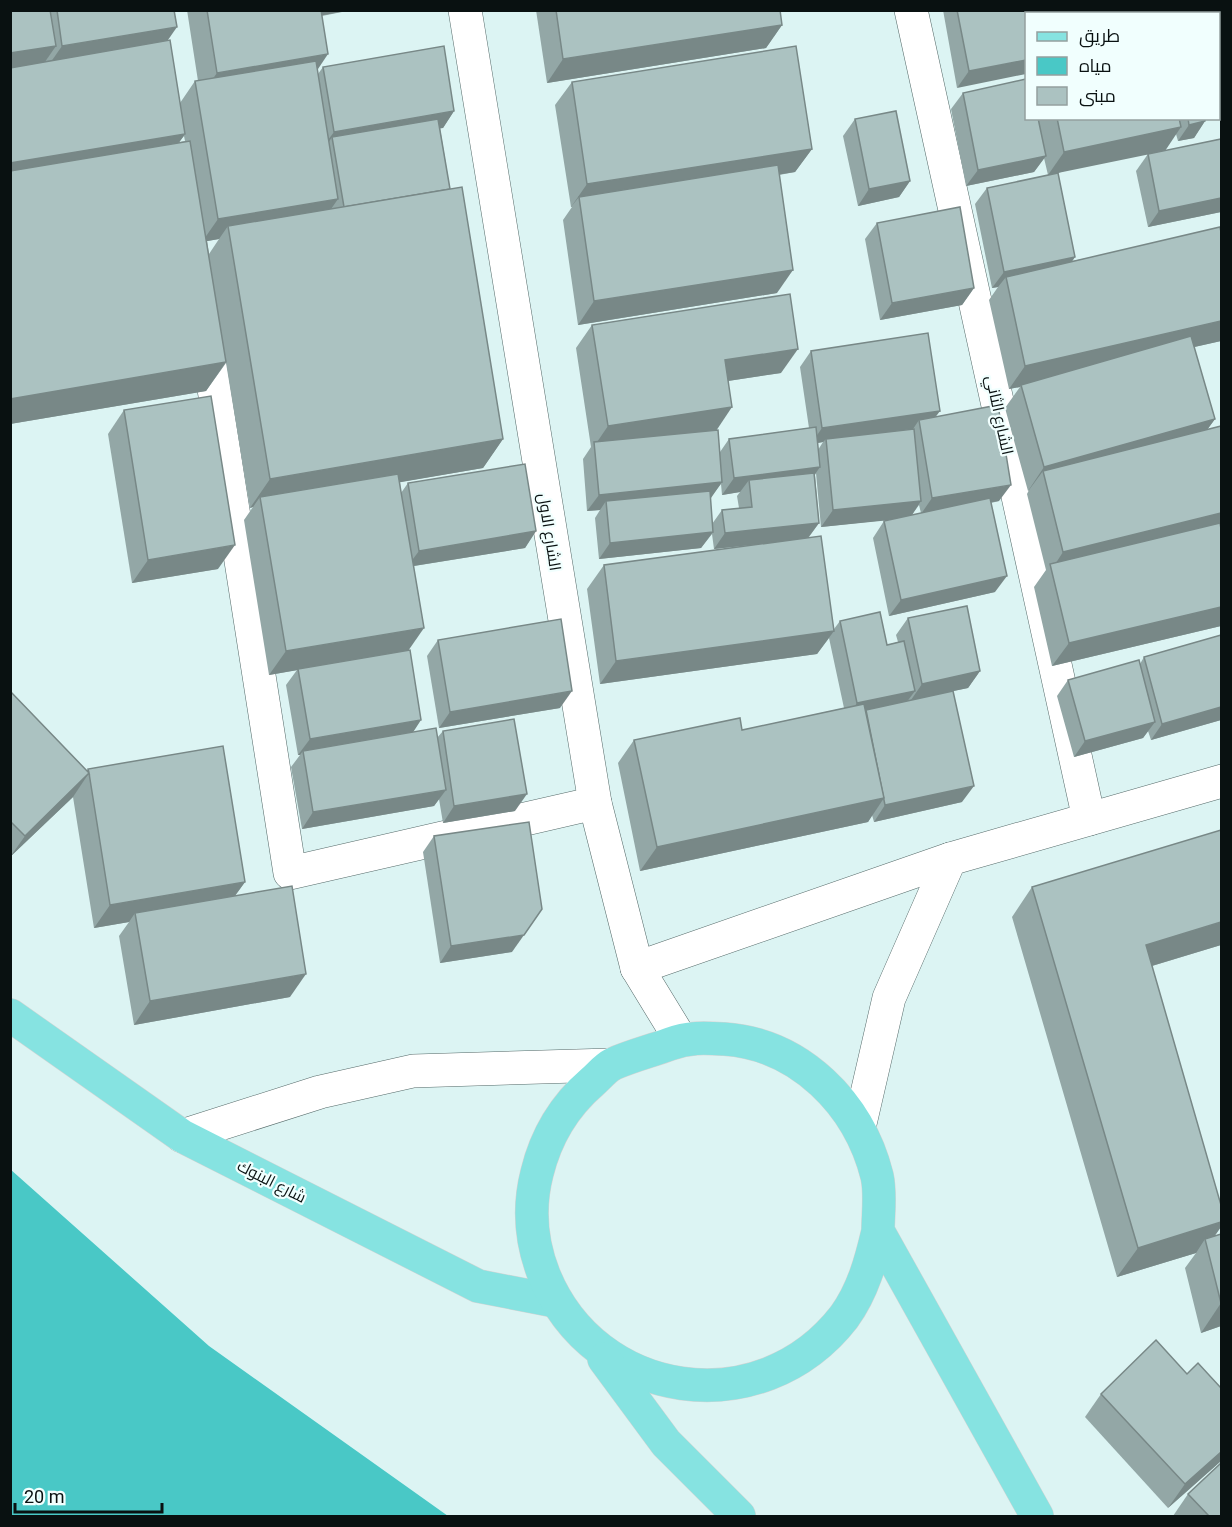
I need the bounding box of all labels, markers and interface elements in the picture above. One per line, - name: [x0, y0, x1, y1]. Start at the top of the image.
- legend: [1025, 12, 1220, 120]
- text: طريق: [1079, 25, 1120, 48]
- text: مياه: [1079, 55, 1112, 76]
- text: مبنى: [1079, 85, 1116, 107]
- street label: الشارع الثاني: [978, 374, 1017, 457]
- street label: الشارع الاول: [532, 492, 565, 572]
- street label: شارع البنوك: [233, 1156, 309, 1209]
- scale bar: [15, 1476, 162, 1514]
- text: 20 m: [24, 1486, 64, 1507]

